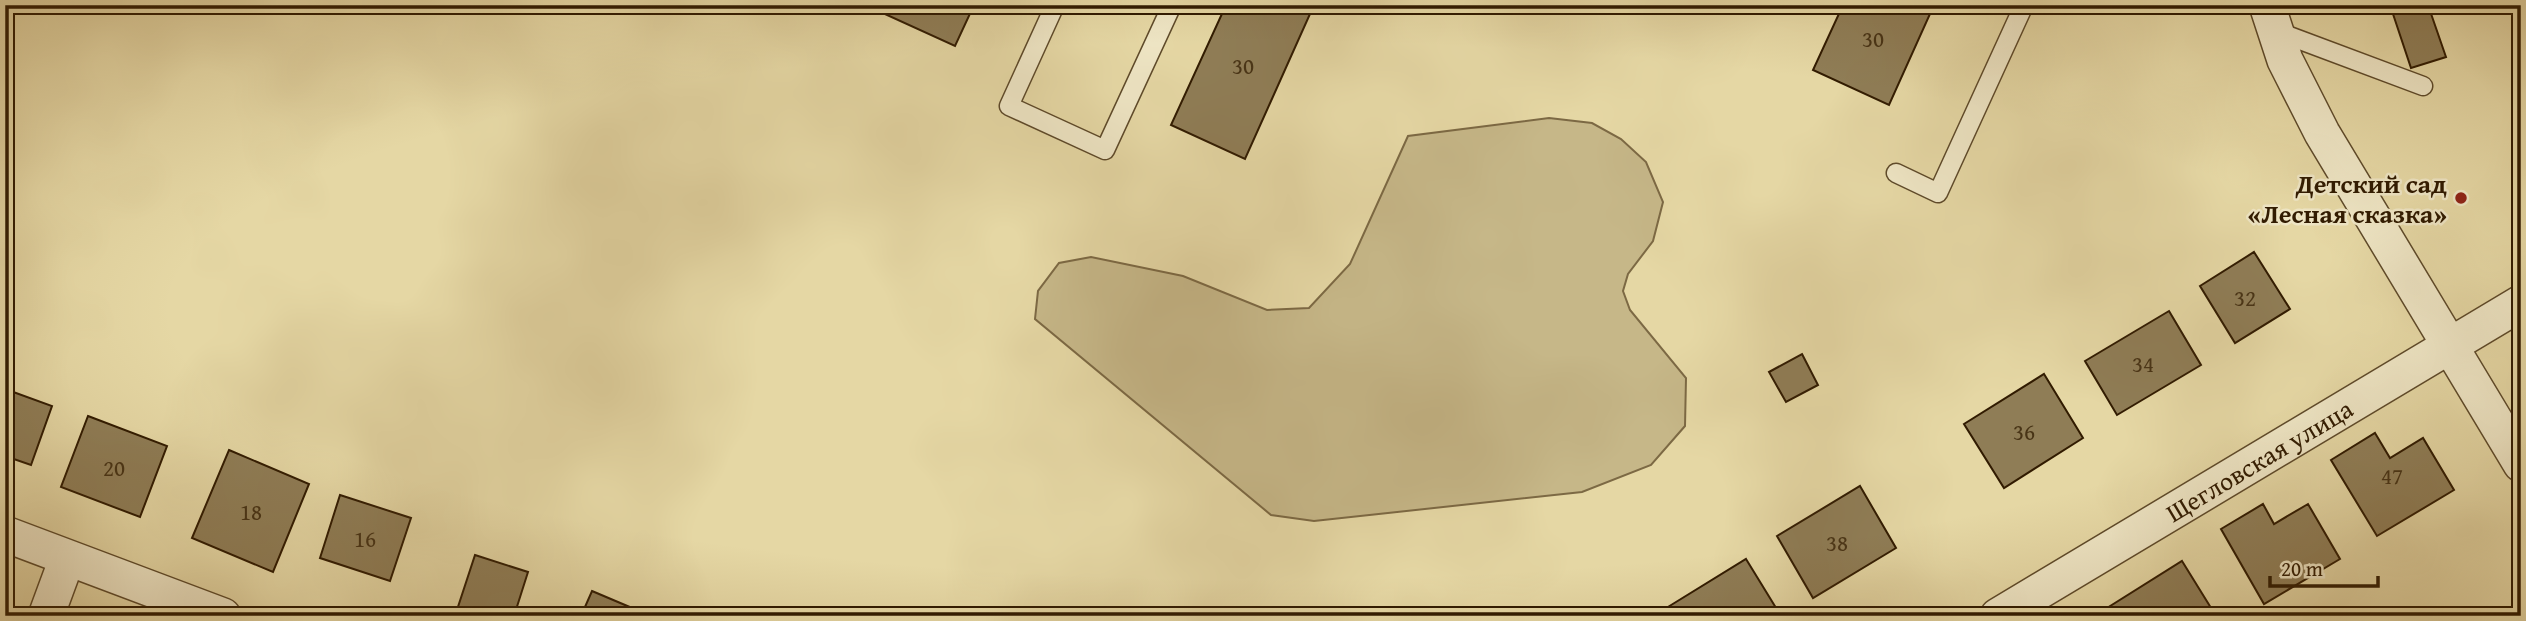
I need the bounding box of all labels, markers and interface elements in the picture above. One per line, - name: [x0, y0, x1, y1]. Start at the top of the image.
- house number: 30: [1862, 22, 1884, 55]
- house number: 30: [1232, 49, 1254, 82]
- place label: Детский сад «Лесная сказка»: [2248, 164, 2447, 233]
- marker: Детский сад «Лесная сказка»: [2453, 190, 2469, 206]
- house number: 32: [2234, 281, 2256, 314]
- house number: 34: [2132, 347, 2154, 380]
- street label: Щегловская улица: [2158, 388, 2360, 531]
- house number: 36: [2013, 415, 2035, 448]
- house number: 20: [103, 451, 125, 484]
- house number: 47: [2381, 459, 2403, 492]
- house number: 18: [240, 495, 262, 528]
- house number: 16: [354, 522, 376, 555]
- house number: 38: [1826, 526, 1848, 559]
- scale bar: [2270, 544, 2379, 588]
- text: 20 m: [2281, 553, 2323, 584]

